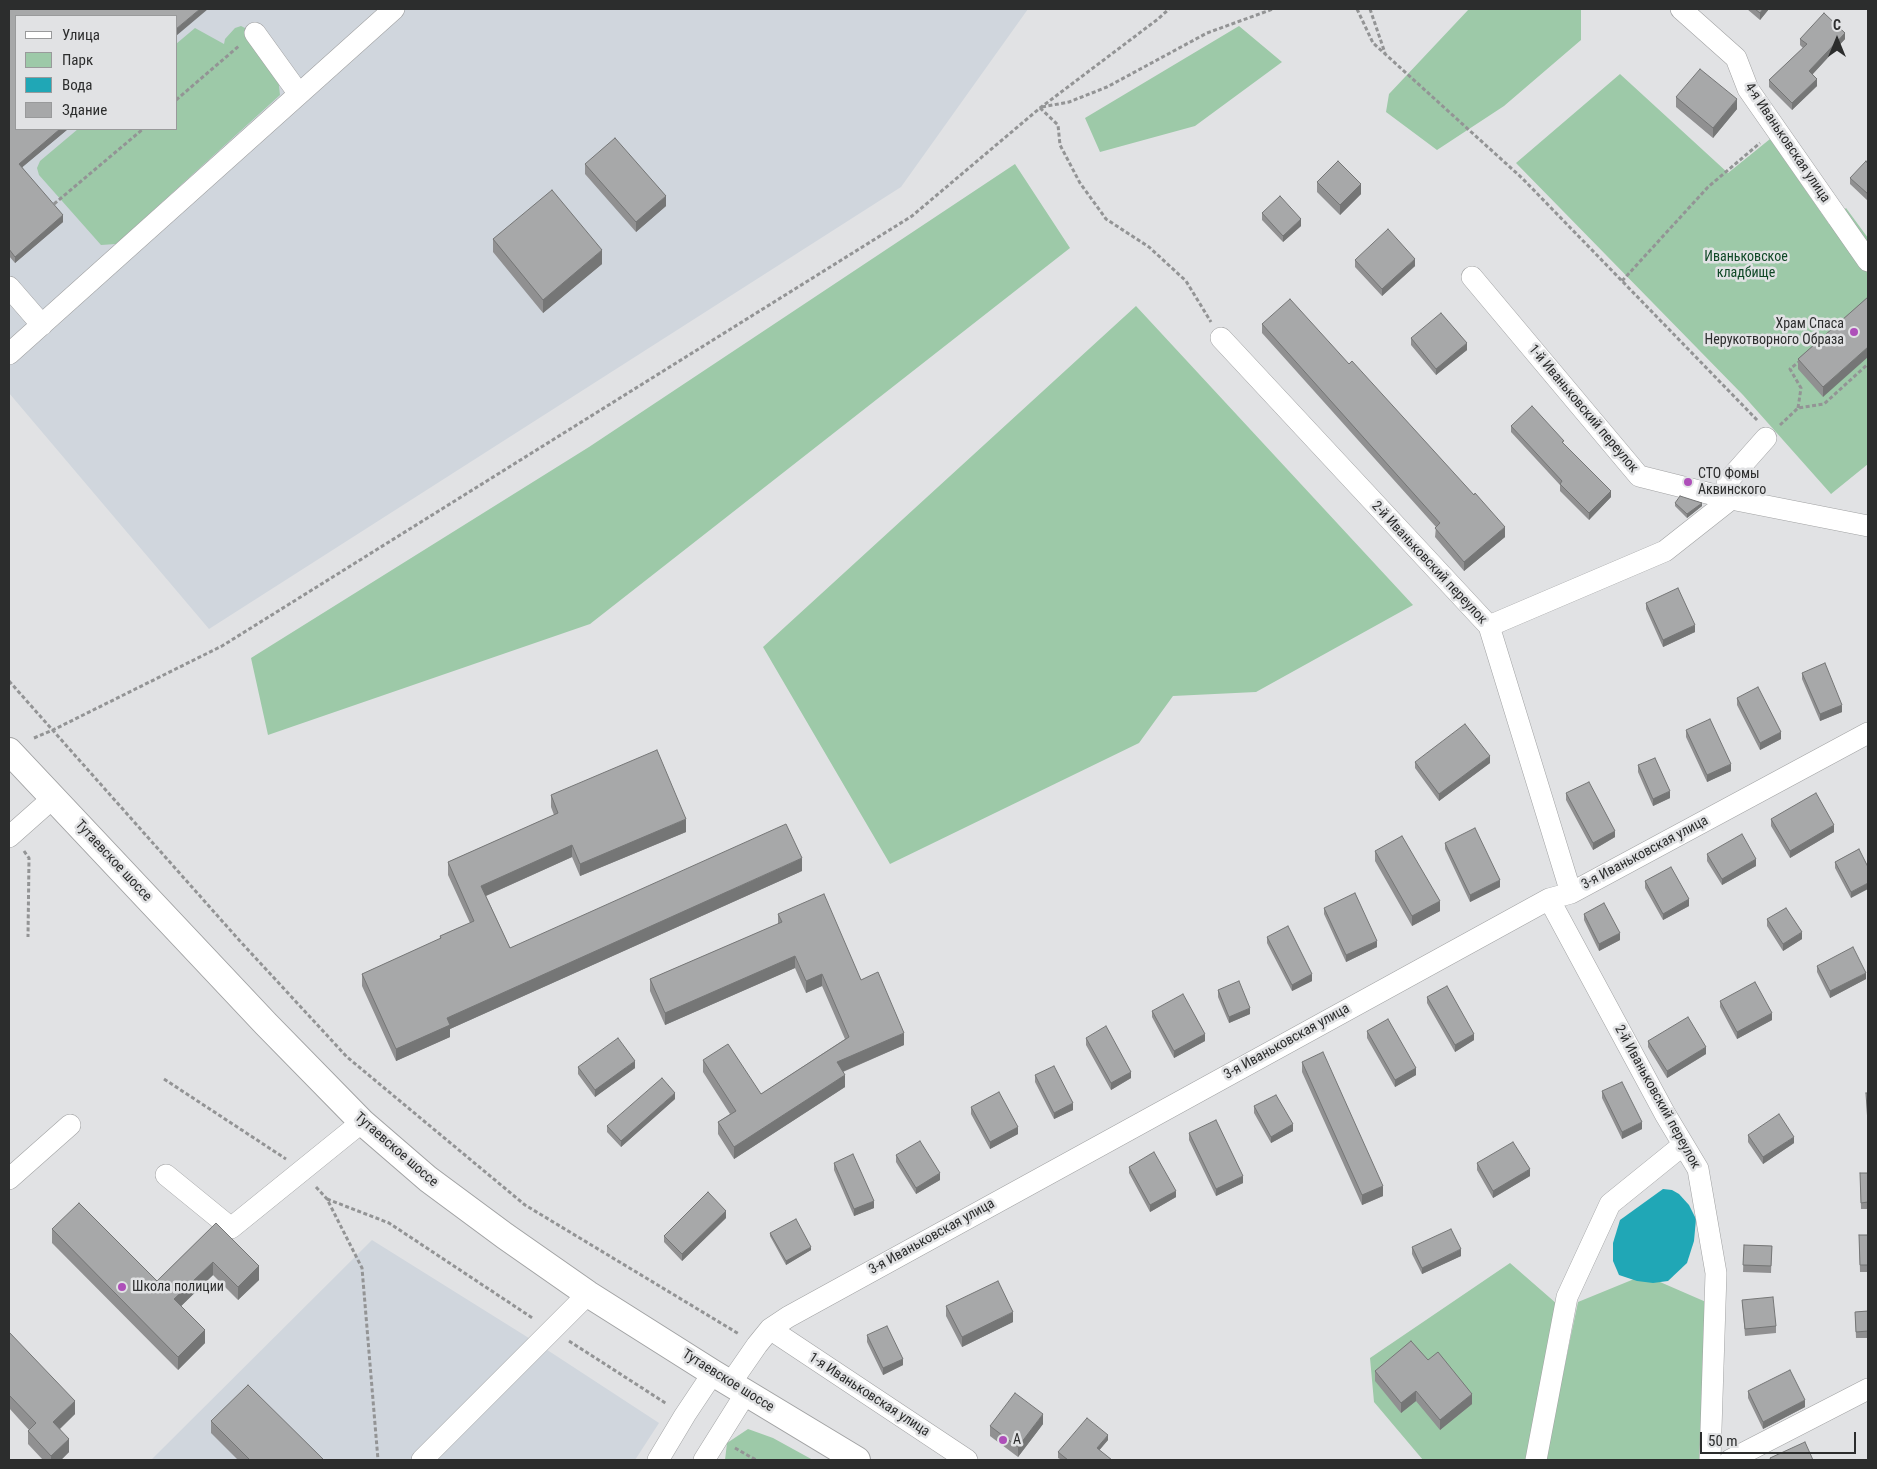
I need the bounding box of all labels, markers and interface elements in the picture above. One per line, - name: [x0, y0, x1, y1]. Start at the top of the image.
- legend: [15, 15, 178, 130]
- north arrow: [1812, 15, 1862, 65]
- text: С: [1833, 17, 1841, 33]
- text: Улица: [62, 26, 100, 44]
- text: Парк: [62, 51, 93, 69]
- text: Вода: [62, 76, 92, 94]
- street label: 4-я Иваньковская улица: [1741, 80, 1833, 206]
- text: Здание: [62, 101, 107, 119]
- park label: Иваньковское кладбище: [1704, 249, 1788, 282]
- place label: Храм Спаса Нерукотворного Образа: [1705, 316, 1844, 348]
- marker: Храм Спаса Нерукотворного Образа: [1848, 326, 1860, 338]
- street label: 1-й Иваньковский переулок: [1525, 342, 1641, 476]
- place label: СТО Фомы Аквинского: [1698, 466, 1766, 498]
- marker: СТО Фомы Аквинского: [1682, 476, 1694, 488]
- street label: 2-й Иваньковский переулок: [1368, 498, 1490, 628]
- street label: 3-я Иваньковская улица: [1579, 812, 1711, 894]
- street label: Тутаевское шоссе: [71, 817, 155, 905]
- street label: 3-я Иваньковская улица: [1221, 1000, 1353, 1084]
- street label: 2-й Иваньковский переулок: [1610, 1022, 1704, 1172]
- street label: Тутаевское шоссе: [351, 1109, 441, 1191]
- street label: 3-я Иваньковская улица: [866, 1195, 998, 1279]
- place label: Школа полиции: [132, 1279, 224, 1295]
- marker: Школа полиции: [116, 1281, 128, 1293]
- street label: Тутаевское шоссе: [679, 1346, 777, 1416]
- street label: 1-я Иваньковская улица: [805, 1350, 933, 1440]
- scale bar: [1702, 1422, 1858, 1454]
- place label: А: [1013, 1432, 1021, 1448]
- text: 50 m: [1708, 1432, 1738, 1450]
- marker: А: [997, 1434, 1009, 1446]

